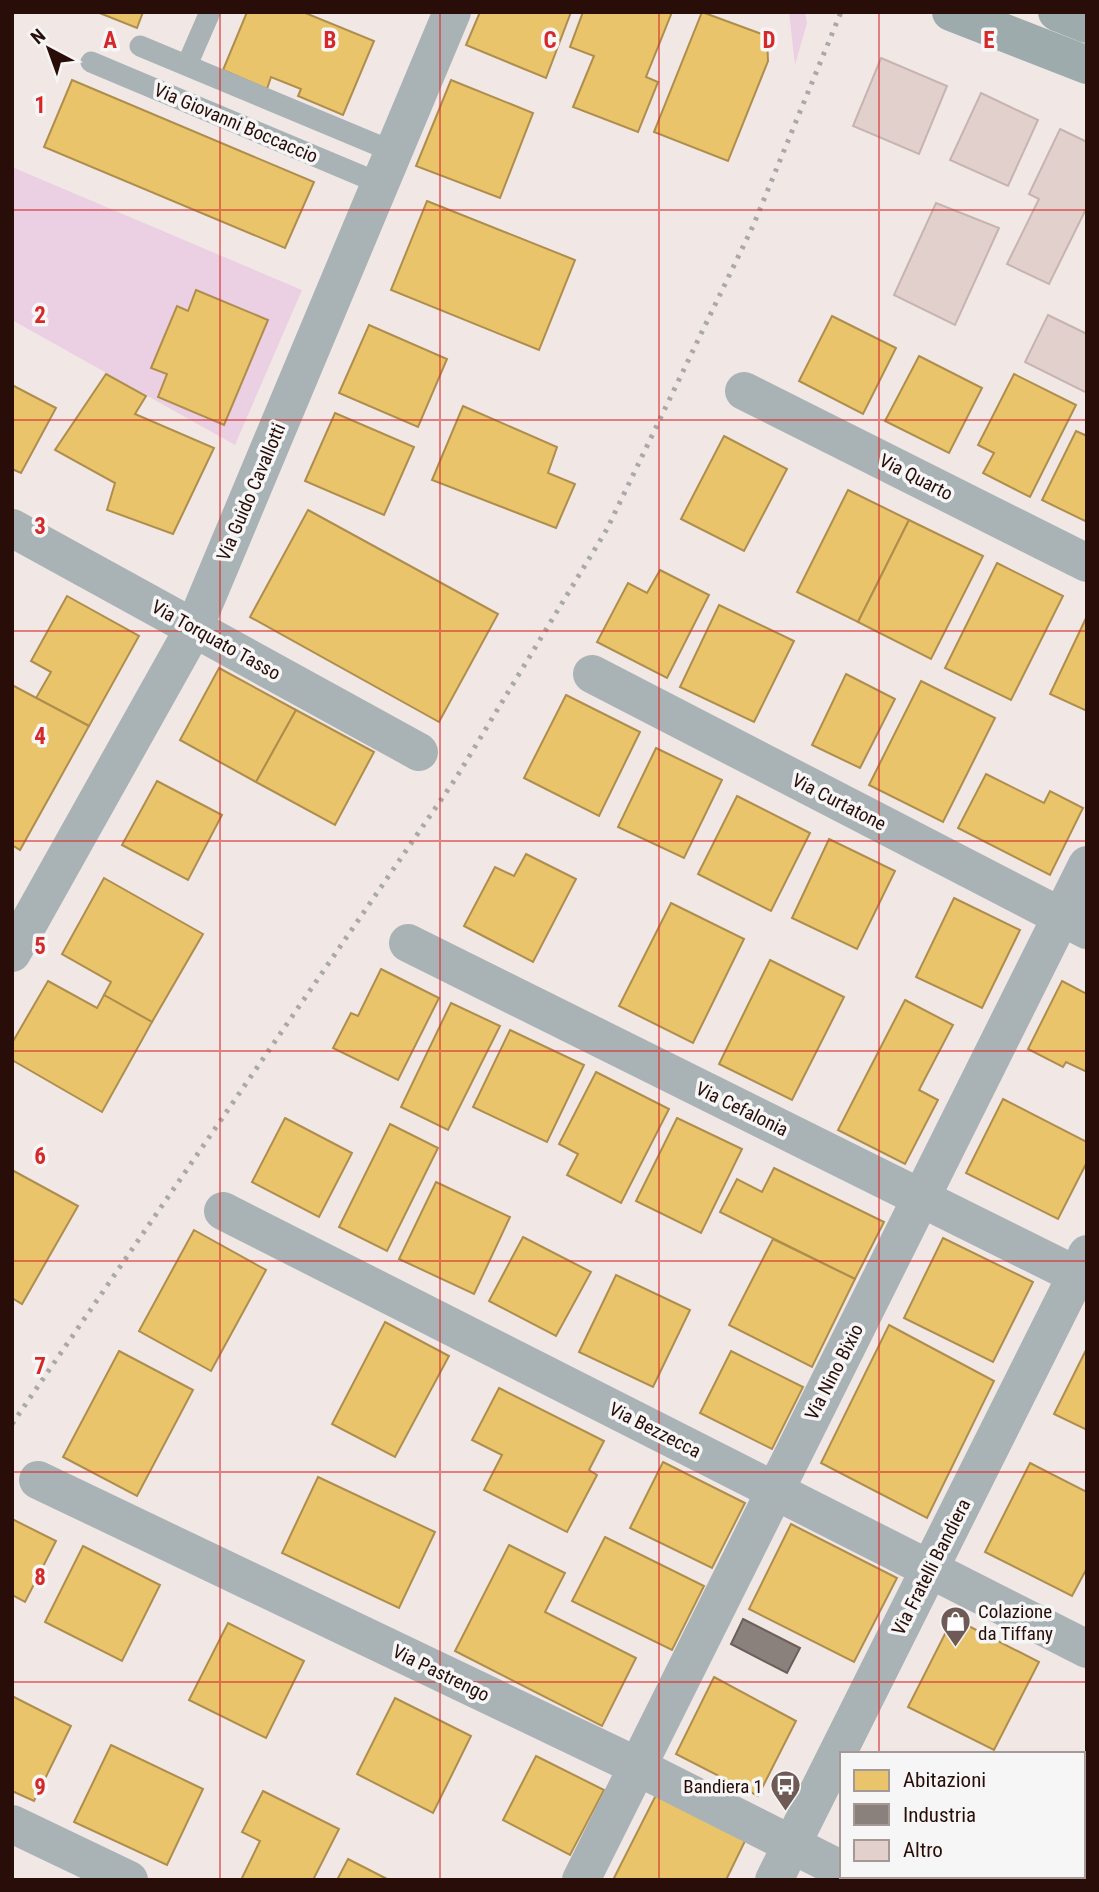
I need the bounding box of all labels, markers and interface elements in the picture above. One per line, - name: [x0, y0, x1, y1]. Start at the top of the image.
- north arrow: [14, 14, 84, 84]
- text: N: [26, 24, 50, 49]
- text: A: [103, 27, 117, 54]
- text: B: [324, 27, 336, 54]
- text: C: [543, 27, 557, 54]
- text: D: [763, 27, 776, 54]
- text: E: [983, 27, 995, 54]
- street label: Via Giovanni Boccaccio: [151, 78, 321, 168]
- text: 1: [34, 92, 46, 119]
- text: 2: [34, 302, 46, 329]
- street label: Via Guido Cavallotti: [212, 420, 290, 564]
- street label: Via Quarto: [875, 449, 957, 505]
- text: 3: [34, 513, 46, 540]
- street label: Via Torquato Tasso: [148, 595, 284, 685]
- text: 4: [34, 723, 46, 750]
- street label: Via Curtatone: [788, 768, 890, 836]
- text: 5: [34, 933, 46, 960]
- street label: Via Cefalonia: [692, 1077, 792, 1141]
- text: 6: [34, 1143, 46, 1170]
- street label: Via Nino Bixio: [800, 1320, 868, 1424]
- text: 7: [34, 1353, 46, 1380]
- street label: Via Bezzecca: [605, 1397, 705, 1463]
- street label: Via Fratelli Bandiera: [887, 1495, 975, 1639]
- text: 8: [34, 1564, 46, 1591]
- place label: Colazione da Tiffany: [978, 1600, 1053, 1645]
- shop icon: Colazione da Tiffany: [938, 1605, 972, 1649]
- street label: Via Pastrengo: [389, 1640, 493, 1706]
- legend: [840, 1752, 1085, 1878]
- text: Abitazioni: [903, 1768, 986, 1792]
- bus stop icon: Bandiera 1: [769, 1769, 803, 1813]
- text: 9: [34, 1774, 46, 1801]
- place label: Bandiera 1: [683, 1775, 763, 1798]
- text: Industria: [903, 1803, 976, 1827]
- text: Altro: [903, 1838, 943, 1862]

